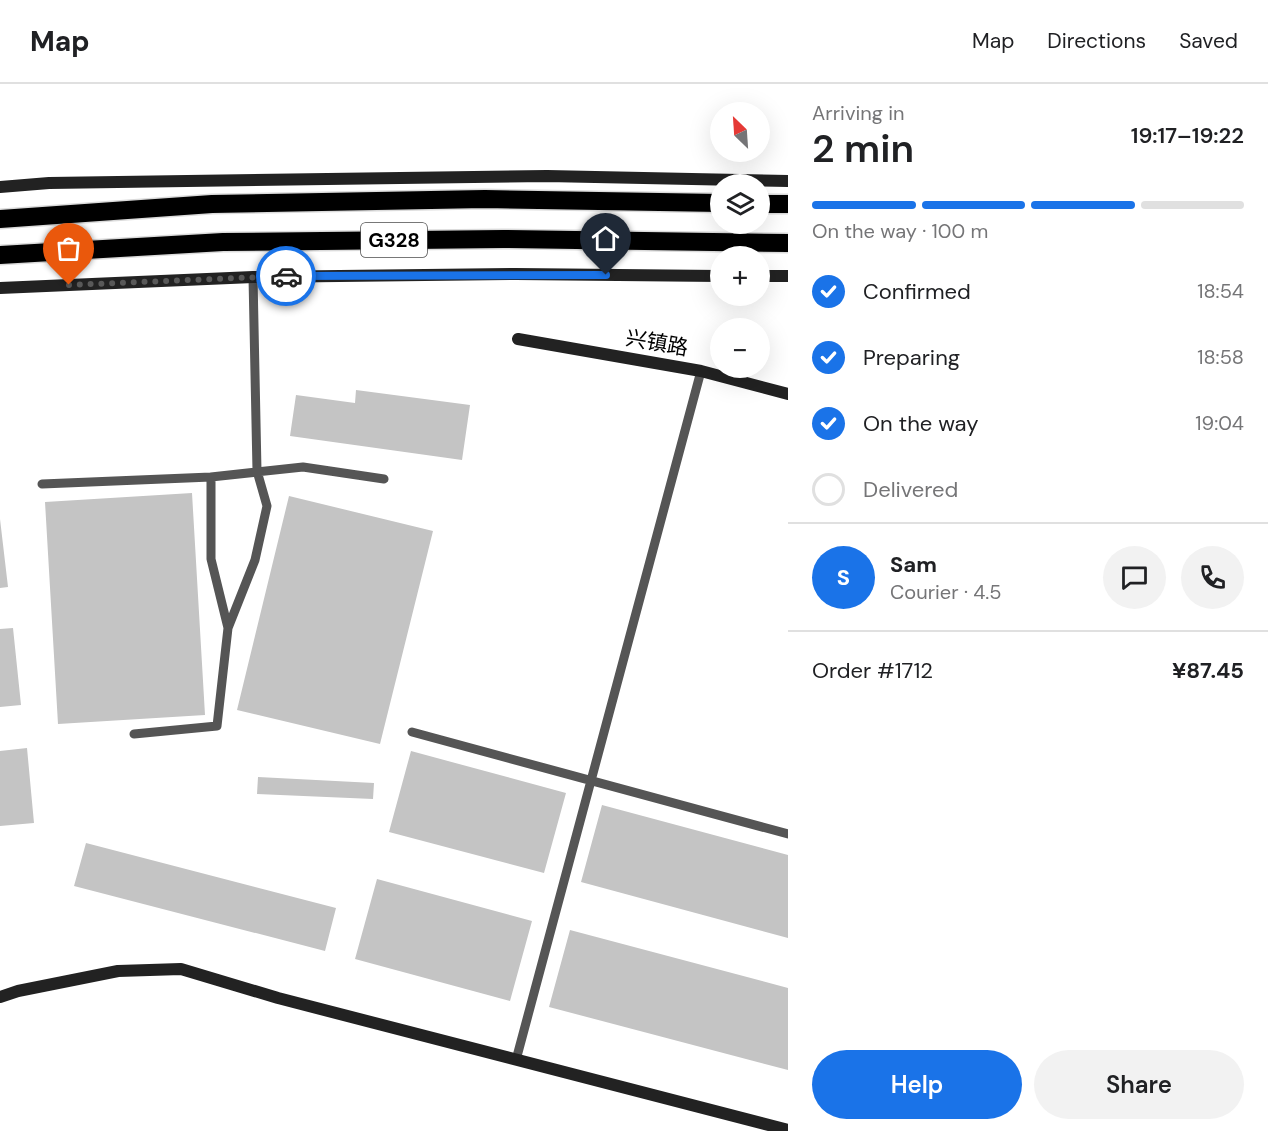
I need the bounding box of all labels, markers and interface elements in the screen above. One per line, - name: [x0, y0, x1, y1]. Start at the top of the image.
- text: Map: [30, 23, 90, 60]
- text: Map: [972, 27, 1014, 55]
- text: Directions: [1047, 27, 1146, 55]
- text: Saved: [1179, 27, 1238, 55]
- text: Arriving in: [812, 100, 904, 126]
- north arrow: [710, 102, 770, 162]
- map controls: [710, 102, 770, 378]
- text: 19:17–19:22: [1131, 121, 1244, 150]
- text: 2 min: [812, 123, 914, 174]
- button: layers: [710, 174, 770, 234]
- pin: [580, 213, 631, 275]
- text: On the way · 100 m: [812, 218, 988, 244]
- icon: home: [589, 222, 622, 255]
- pin: [43, 223, 94, 285]
- road number: G328: [361, 223, 427, 257]
- icon: bag: [52, 232, 85, 265]
- courier: [256, 246, 316, 306]
- button: +: [710, 246, 770, 306]
- icon: car: [270, 260, 303, 293]
- icon: check: [812, 275, 845, 308]
- text: Confirmed: [863, 277, 971, 306]
- text: 18:54: [1197, 278, 1244, 304]
- button: −: [710, 318, 770, 378]
- street label: 兴镇路: [624, 324, 690, 362]
- icon: check: [812, 341, 845, 374]
- text: Preparing: [863, 343, 960, 372]
- text: 18:58: [1197, 344, 1244, 370]
- icon: check: [812, 407, 845, 440]
- text: On the way: [863, 409, 978, 438]
- text: 19:04: [1195, 410, 1244, 436]
- text: Delivered: [863, 475, 958, 504]
- button: chat: [1103, 546, 1166, 609]
- button: phone: [1181, 546, 1244, 609]
- text: Sam: [890, 550, 937, 579]
- text: S: [837, 563, 850, 592]
- text: Courier · 4.5: [890, 579, 1002, 605]
- text: Order #1712: [812, 656, 933, 685]
- text: ¥87.45: [1172, 656, 1244, 685]
- button: Help: [812, 1050, 1022, 1119]
- button: Share: [1034, 1050, 1244, 1119]

